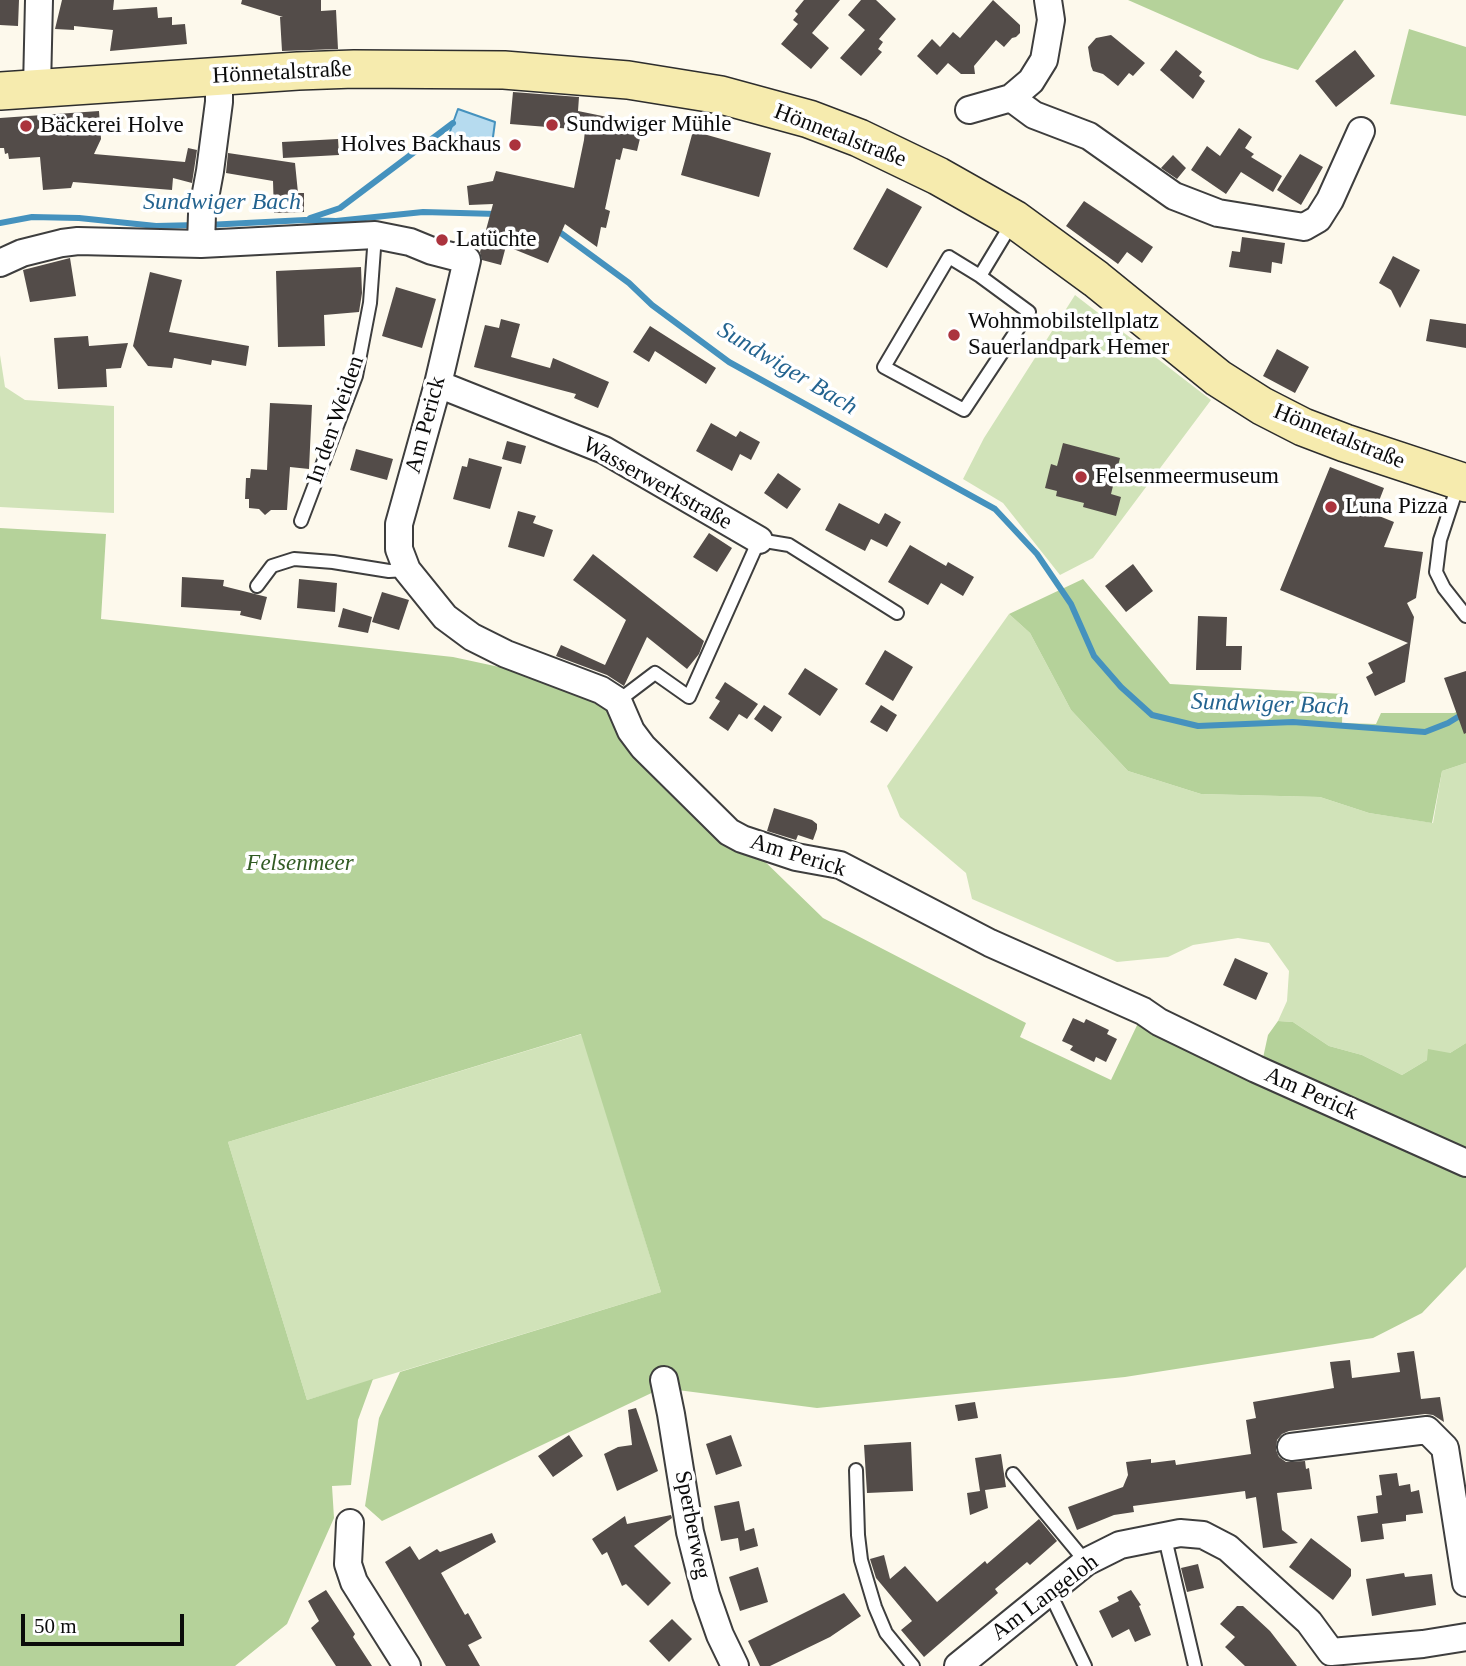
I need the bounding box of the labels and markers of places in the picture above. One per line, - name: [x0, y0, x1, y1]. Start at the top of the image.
- place label: Sundwiger Mühle: [566, 111, 731, 139]
- place label: Bäckerei Holve: [40, 112, 184, 140]
- marker: Sundwiger Mühle: [544, 117, 560, 133]
- marker: Bäckerei Holve: [18, 118, 34, 134]
- place label: Holves Backhaus: [341, 131, 501, 159]
- marker: Holves Backhaus: [507, 137, 523, 153]
- place label: Latüchte: [456, 226, 536, 254]
- marker: Latüchte: [434, 232, 450, 248]
- place label: Wohnmobilstellplatz Sauerlandpark Hemer: [968, 308, 1169, 362]
- marker: Wohnmobilstellplatz Sauerlandpark Hemer: [946, 327, 962, 343]
- place label: Felsenmeermuseum: [1095, 463, 1279, 491]
- marker: Felsenmeermuseum: [1073, 469, 1089, 485]
- place label: Luna Pizza: [1345, 493, 1448, 521]
- marker: Luna Pizza: [1323, 499, 1339, 515]

